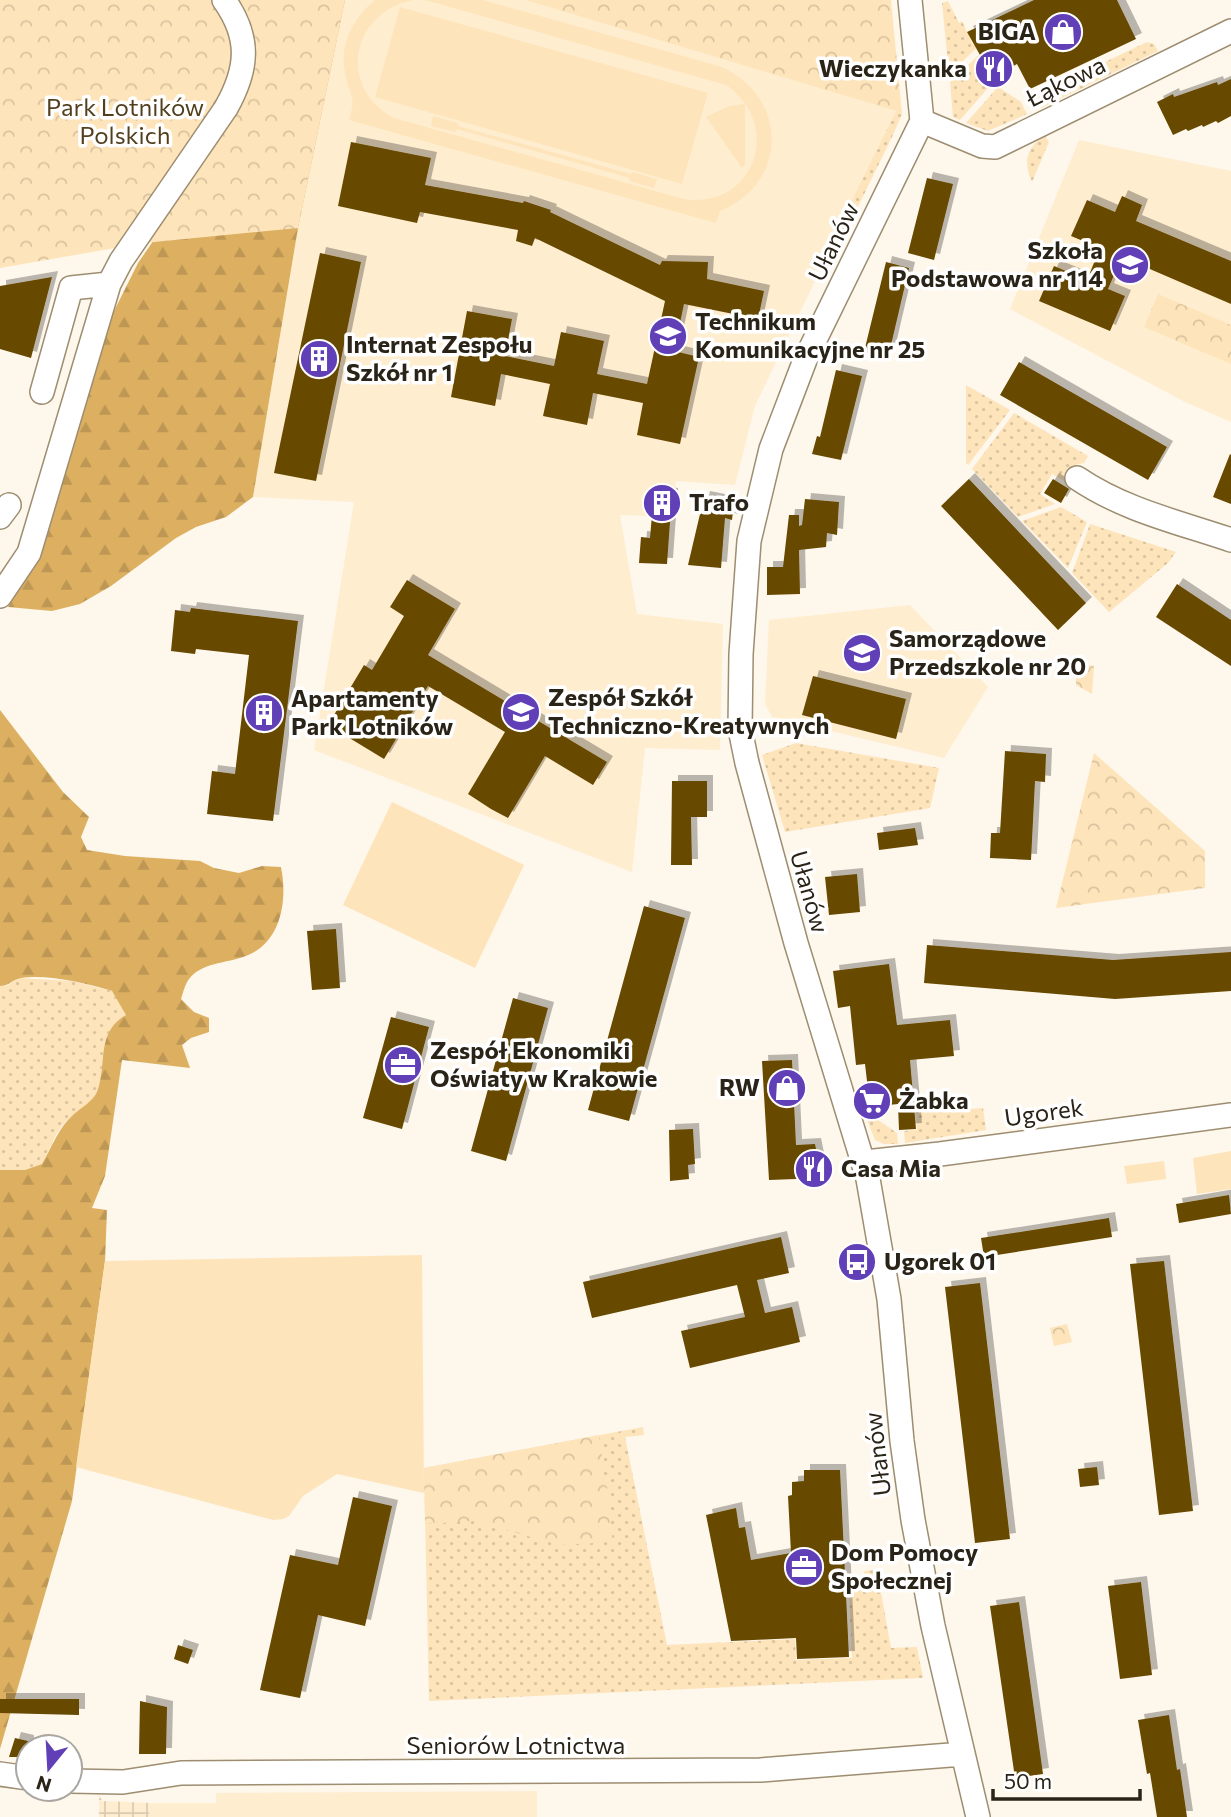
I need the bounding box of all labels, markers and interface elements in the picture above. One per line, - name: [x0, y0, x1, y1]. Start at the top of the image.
- shop icon: BIGA: [1042, 11, 1084, 53]
- place label: BIGA: [978, 16, 1036, 45]
- restaurant icon: Wieczykanka: [973, 48, 1015, 90]
- street label: Łąkowa: [1020, 49, 1110, 113]
- place label: Wieczykanka: [819, 53, 967, 82]
- park label: Park Lotników Polskich: [46, 92, 204, 149]
- street label: Ułanów: [801, 197, 864, 286]
- place label: Szkoła Podstawowa nr 114: [891, 235, 1103, 292]
- school or university icon: Szkoła Podstawowa nr 114: [1109, 244, 1151, 286]
- place label: Technikum Komunikacyjne nr 25: [695, 306, 925, 363]
- school or university icon: Technikum Komunikacyjne nr 25: [647, 315, 689, 357]
- place label: Internat Zespołu Szkół nr 1: [346, 329, 532, 386]
- building icon: Internat Zespołu Szkół nr 1: [298, 338, 340, 380]
- building icon: Trafo: [641, 482, 683, 524]
- place label: Trafo: [689, 487, 749, 516]
- place label: Samorządowe Przedszkole nr 20: [889, 623, 1086, 680]
- school or university icon: Samorządowe Przedszkole nr 20: [841, 632, 883, 674]
- place label: Zespół Szkół Techniczno-Kreatywnych: [548, 682, 830, 739]
- place label: Apartamenty Park Lotników: [291, 683, 453, 740]
- school or university icon: Zespół Szkół Techniczno-Kreatywnych: [500, 691, 542, 733]
- building icon: Apartamenty Park Lotników: [243, 692, 285, 734]
- street label: Ułanów: [785, 847, 836, 936]
- place label: Zespół Ekonomiki Oświaty w Krakowie: [430, 1035, 657, 1092]
- office icon: Zespół Ekonomiki Oświaty w Krakowie: [382, 1044, 424, 1086]
- shop icon: RW: [766, 1067, 808, 1109]
- place label: RW: [719, 1072, 760, 1101]
- supermarket icon: Żabka: [851, 1080, 893, 1122]
- place label: Żabka: [899, 1085, 969, 1114]
- street label: Ugorek: [1002, 1092, 1085, 1131]
- restaurant icon: Casa Mia: [793, 1148, 835, 1190]
- place label: Casa Mia: [841, 1153, 941, 1182]
- bus stop icon: Ugorek 01: [836, 1241, 878, 1283]
- place label: Ugorek 01: [884, 1246, 996, 1275]
- street label: Ułanów: [857, 1411, 896, 1498]
- place label: Dom Pomocy Społecznej: [831, 1537, 978, 1594]
- office icon: Dom Pomocy Społecznej: [783, 1546, 825, 1588]
- street label: Seniorów Lotnictwa: [407, 1730, 625, 1759]
- north arrow: [14, 1733, 84, 1803]
- scale bar: [993, 1758, 1140, 1802]
- text: 50 m: [1004, 1768, 1052, 1793]
- text: N: [33, 1772, 54, 1798]

